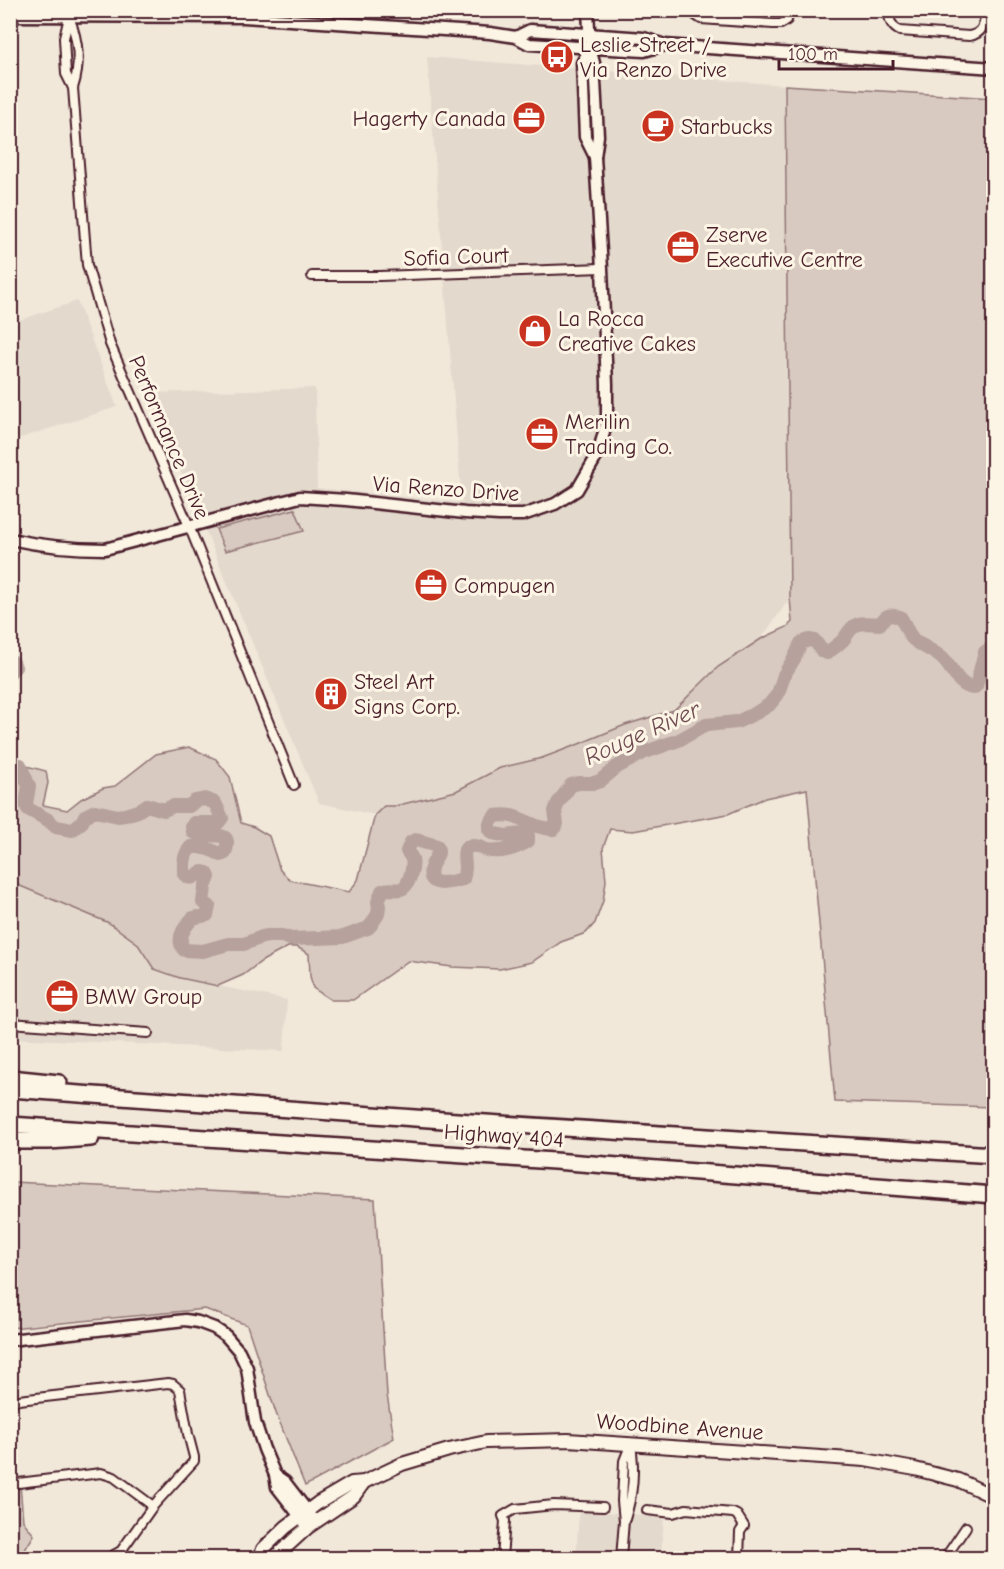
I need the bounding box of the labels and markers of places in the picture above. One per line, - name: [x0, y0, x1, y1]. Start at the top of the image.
- place label: Leslie Street / Via Renzo Drive: [580, 32, 727, 83]
- bus stop icon: Leslie Street / Via Renzo Drive: [539, 39, 575, 75]
- office icon: Hagerty Canada: [511, 100, 547, 136]
- place label: Hagerty Canada: [352, 106, 506, 132]
- cafe icon: Starbucks: [640, 108, 676, 144]
- place label: Starbucks: [681, 114, 772, 140]
- place label: Zserve Executive Centre: [706, 222, 863, 273]
- office icon: Zserve Executive Centre: [665, 229, 701, 265]
- place label: La Rocca Creative Cakes: [558, 306, 696, 357]
- shop icon: La Rocca Creative Cakes: [517, 313, 553, 349]
- place label: Merilin Trading Co.: [565, 409, 672, 460]
- office icon: Merilin Trading Co.: [524, 416, 560, 452]
- office icon: Compugen: [413, 567, 449, 603]
- place label: Compugen: [454, 573, 555, 599]
- place label: Steel Art Signs Corp.: [354, 669, 460, 720]
- building icon: Steel Art Signs Corp.: [313, 676, 349, 712]
- office icon: BMW Group: [44, 978, 80, 1014]
- place label: BMW Group: [85, 984, 202, 1010]

